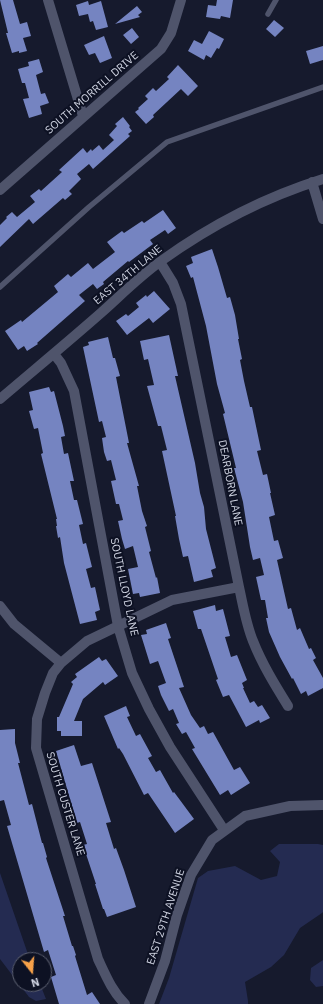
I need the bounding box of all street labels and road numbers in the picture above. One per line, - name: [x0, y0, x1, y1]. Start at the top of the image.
- street label: SOUTH MORRILL DRIVE: [43, 49, 141, 137]
- street label: EAST 34TH LANE: [91, 242, 165, 308]
- street label: DEARBORN LANE: [215, 439, 245, 527]
- street label: SOUTH LLOYD LANE: [107, 537, 141, 637]
- street label: SOUTH CUSTER LANE: [43, 750, 87, 858]
- street label: EAST 29TH AVENUE: [144, 867, 188, 967]

